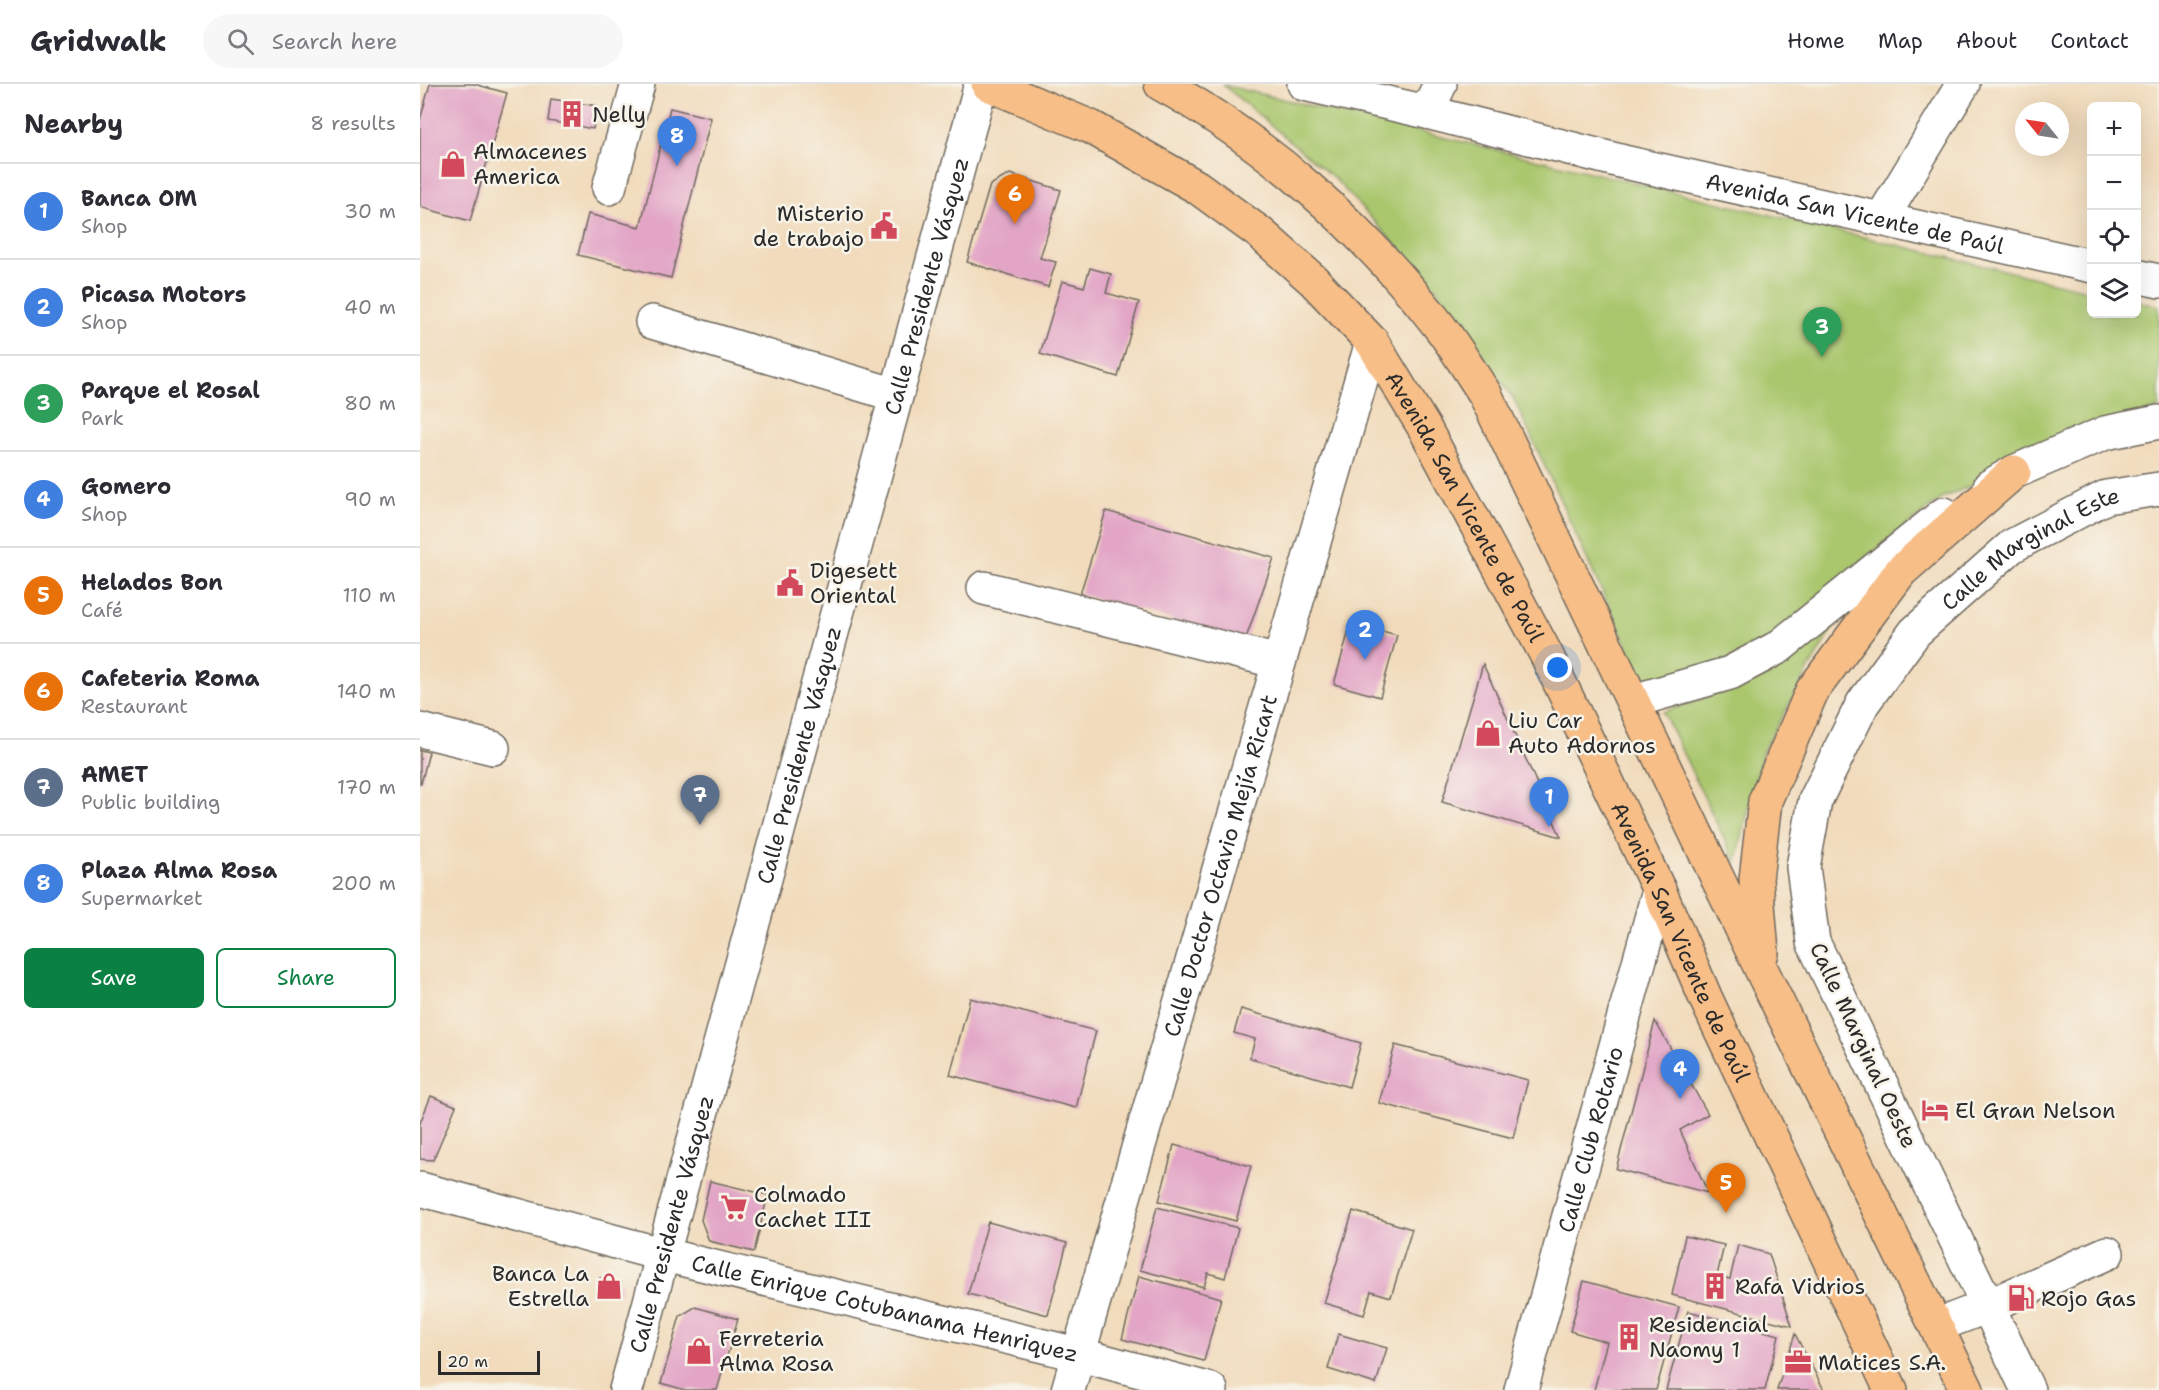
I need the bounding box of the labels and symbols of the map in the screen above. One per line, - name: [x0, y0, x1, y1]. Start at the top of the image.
- building icon: Nelly: [557, 99, 587, 129]
- place label: Nelly: [592, 100, 646, 129]
- north arrow: [2015, 102, 2069, 156]
- pin: 8: [658, 116, 696, 166]
- place label: Almacenes America: [473, 137, 587, 191]
- shop icon: Almacenes America: [438, 149, 468, 179]
- street label: Calle Presidente Vásquez: [878, 154, 975, 418]
- street label: Avenida San Vicente de Paúl: [1703, 167, 2007, 261]
- pin: 6: [996, 174, 1034, 224]
- place label: Misterio de trabajo: [753, 199, 864, 253]
- public building icon: Misterio de trabajo: [869, 211, 899, 241]
- pin: 3: [1802, 308, 1842, 357]
- street label: Avenida San Vicente de Paúl: [1378, 366, 1551, 648]
- street label: Calle Marginal Este: [1935, 481, 2121, 617]
- place label: Digesett Oriental: [810, 556, 898, 610]
- public building icon: Digesett Oriental: [775, 568, 805, 598]
- pin: 2: [1346, 610, 1384, 660]
- street label: Calle Presidente Vásquez: [750, 623, 848, 887]
- your location: [1543, 653, 1572, 682]
- street label: Calle Doctor Octavio Mejía Ricart: [1157, 691, 1284, 1040]
- place label: Liu Car Auto Adornos: [1508, 706, 1656, 760]
- shop icon: Liu Car Auto Adornos: [1473, 718, 1503, 748]
- pin: 7: [680, 776, 720, 825]
- pin: 1: [1530, 778, 1568, 827]
- street label: Avenida San Vicente de Paúl: [1604, 797, 1757, 1087]
- street label: Calle Marginal Oeste: [1803, 938, 1924, 1153]
- street label: Calle Club Rotario: [1551, 1043, 1630, 1236]
- pin: 4: [1660, 1050, 1700, 1099]
- street label: Calle Presidente Vásquez: [623, 1092, 720, 1356]
- hotel icon: El Gran Nelson: [1920, 1095, 1950, 1125]
- place label: El Gran Nelson: [1955, 1096, 2116, 1125]
- pin: 5: [1706, 1164, 1746, 1213]
- place label: Colmado Cachet III: [754, 1180, 871, 1234]
- supermarket icon: Colmado Cachet III: [719, 1192, 749, 1222]
- street label: Calle Enrique Cotubanama Henriquez: [689, 1248, 1081, 1369]
- place label: Banca La Estrella: [492, 1259, 589, 1313]
- shop icon: Banca La Estrella: [594, 1271, 624, 1301]
- building icon: Rafa Vidrios: [1700, 1271, 1730, 1301]
- place label: Rafa Vidrios: [1735, 1272, 1865, 1301]
- fuel station icon: Rojo Gas: [2006, 1283, 2036, 1313]
- place label: Rojo Gas: [2041, 1284, 2136, 1313]
- place label: Residencial Naomy 1: [1649, 1310, 1768, 1364]
- building icon: Residencial Naomy 1: [1614, 1322, 1644, 1352]
- place label: Ferreteria Alma Rosa: [719, 1324, 834, 1378]
- shop icon: Ferreteria Alma Rosa: [684, 1336, 714, 1366]
- office icon: Matices S.A.: [1783, 1347, 1813, 1377]
- scale bar: [438, 1348, 540, 1376]
- place label: Matices S.A.: [1818, 1348, 1946, 1377]

